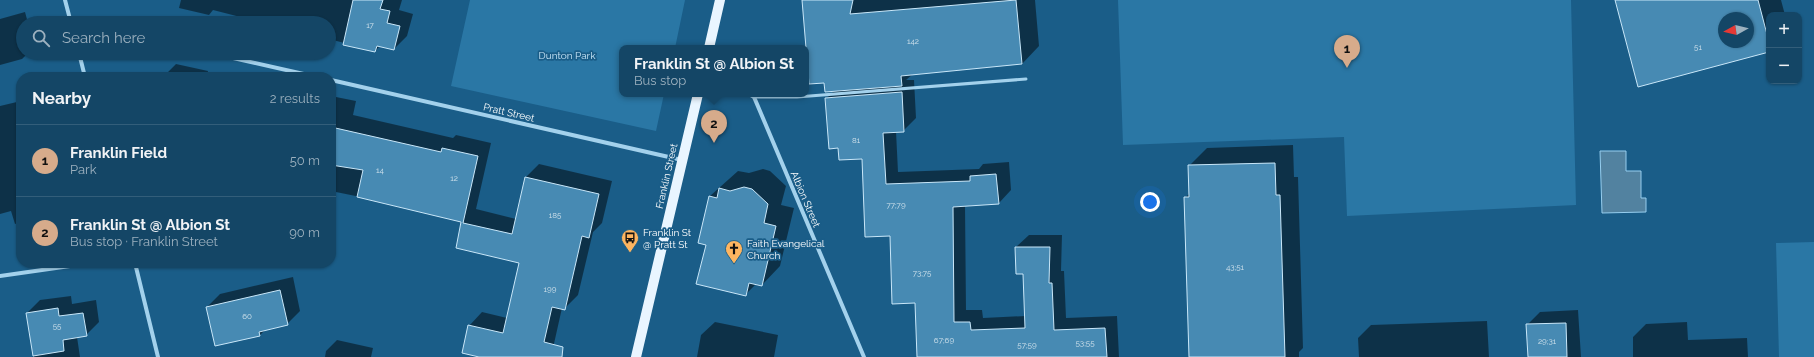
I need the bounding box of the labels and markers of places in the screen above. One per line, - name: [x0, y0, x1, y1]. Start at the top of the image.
- pin: 1: [1334, 35, 1360, 68]
- pin: 2: [701, 110, 727, 143]
- place label: Franklin St @ Pratt St: [643, 227, 692, 250]
- bus stop icon: Franklin St @ Pratt St: [620, 228, 640, 253]
- place label: Faith Evangelical Church: [747, 238, 825, 261]
- church icon: Faith Evangelical Church: [724, 239, 744, 264]

